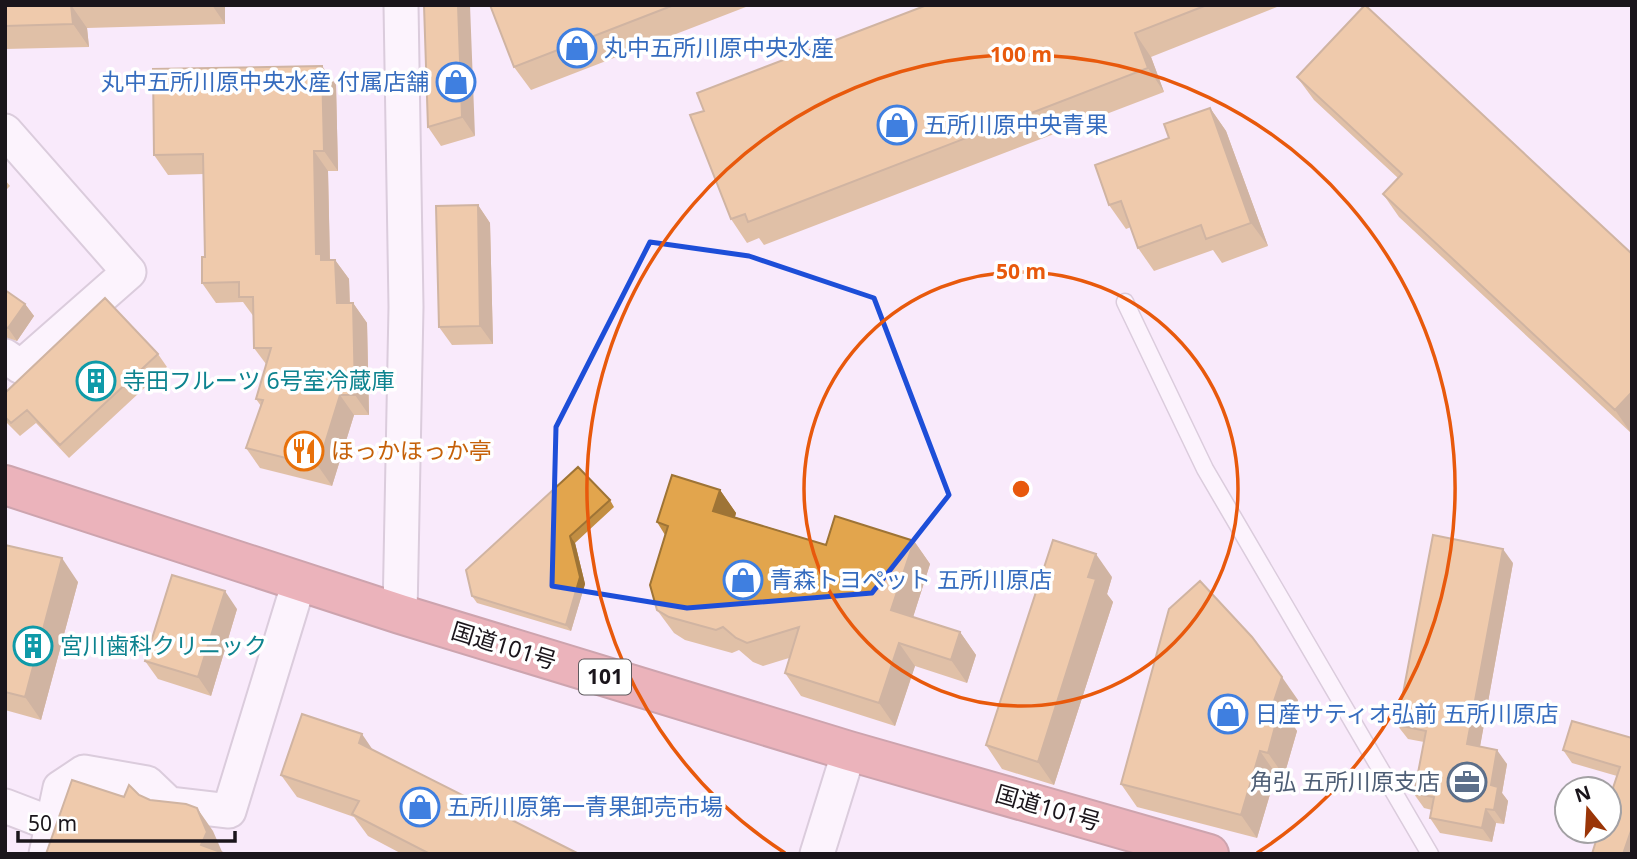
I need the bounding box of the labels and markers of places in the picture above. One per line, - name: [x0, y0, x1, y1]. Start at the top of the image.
- shop icon: 丸中五所川原中央水産: [556, 27, 598, 69]
- place label: 丸中五所川原中央水産: [604, 31, 834, 63]
- shop icon: 丸中五所川原中央水産 付属店舗: [435, 61, 477, 103]
- place label: 丸中五所川原中央水産 付属店舗: [101, 65, 429, 97]
- shop icon: 五所川原中央青果: [876, 104, 918, 146]
- place label: 五所川原中央青果: [924, 108, 1108, 140]
- building icon: 寺田フルーツ 6号室冷蔵庫: [75, 360, 117, 402]
- place label: 寺田フルーツ 6号室冷蔵庫: [123, 364, 395, 396]
- restaurant icon: ほっかほっか亭: [283, 430, 325, 472]
- place label: ほっかほっか亭: [331, 434, 492, 466]
- centre of rings: [1009, 477, 1033, 501]
- shop icon: 青森トヨペット 五所川原店: [722, 559, 764, 601]
- place label: 青森トヨペット 五所川原店: [770, 563, 1052, 595]
- building icon: 宮川歯科クリニック: [12, 625, 54, 667]
- place label: 宮川歯科クリニック: [60, 629, 267, 661]
- shop icon: 日産サティオ弘前 五所川原店: [1207, 693, 1249, 735]
- place label: 日産サティオ弘前 五所川原店: [1255, 697, 1559, 729]
- office icon: 角弘 五所川原支店: [1446, 761, 1488, 803]
- place label: 角弘 五所川原支店: [1250, 765, 1440, 797]
- shop icon: 五所川原第一青果卸売市場: [399, 786, 441, 828]
- place label: 五所川原第一青果卸売市場: [447, 790, 723, 822]

